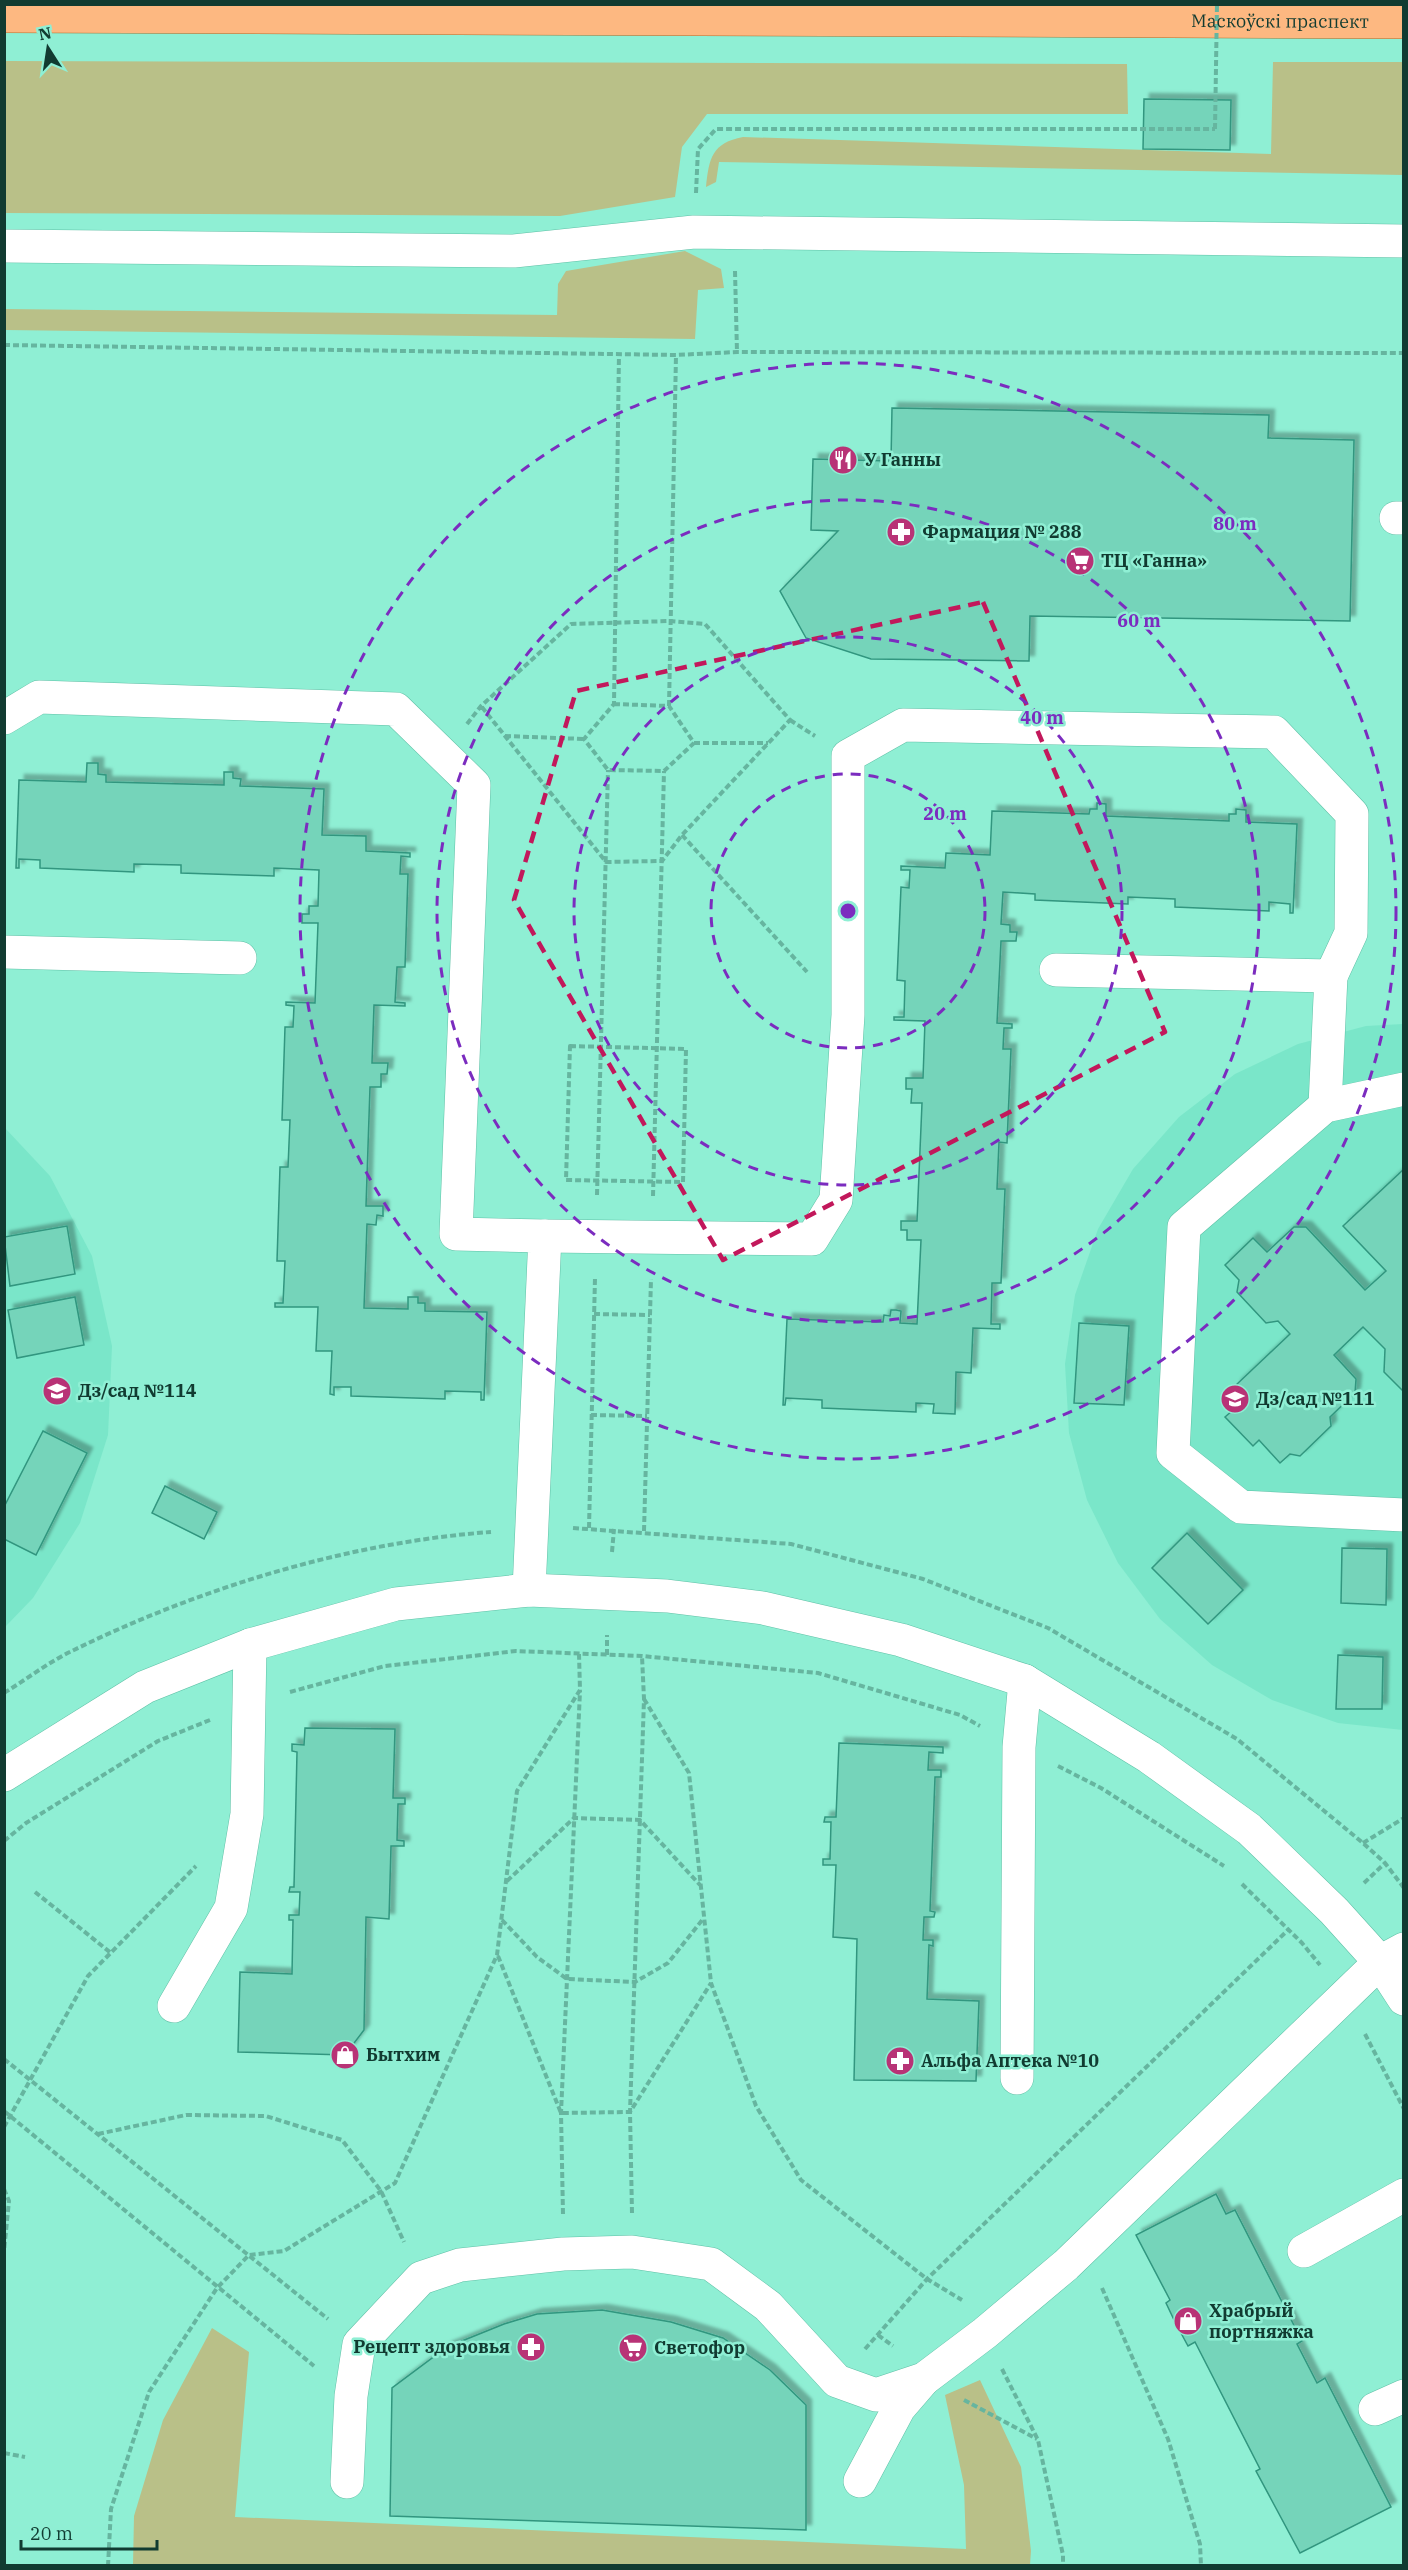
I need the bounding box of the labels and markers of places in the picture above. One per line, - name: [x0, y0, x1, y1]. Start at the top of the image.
- restaurant icon: У Ганны: [827, 444, 859, 476]
- place label: У Ганны: [864, 448, 941, 471]
- pharmacy icon: Фармация № 288: [885, 516, 917, 548]
- place label: Фармация № 288: [922, 520, 1082, 543]
- supermarket icon: ТЦ «Ганна»: [1064, 545, 1096, 577]
- place label: ТЦ «Ганна»: [1101, 549, 1207, 572]
- centre of rings: [838, 901, 858, 921]
- school or university icon: Дз/сад №114: [41, 1375, 73, 1407]
- place label: Дз/сад №114: [78, 1379, 197, 1402]
- school or university icon: Дз/сад №111: [1219, 1383, 1251, 1415]
- place label: Дз/сад №111: [1256, 1387, 1375, 1410]
- shop icon: Бытхим: [329, 2039, 361, 2071]
- place label: Бытхим: [366, 2043, 440, 2066]
- pharmacy icon: Альфа Аптека №10: [884, 2045, 916, 2077]
- place label: Альфа Аптека №10: [921, 2049, 1099, 2072]
- place label: Храбрый портняжка: [1209, 2299, 1314, 2343]
- shop icon: Храбрый портняжка: [1172, 2305, 1204, 2337]
- pharmacy icon: Рецепт здоровья: [515, 2331, 547, 2363]
- supermarket icon: Светофор: [617, 2332, 649, 2364]
- place label: Рецепт здоровья: [353, 2335, 510, 2358]
- place label: Светофор: [654, 2336, 745, 2359]

